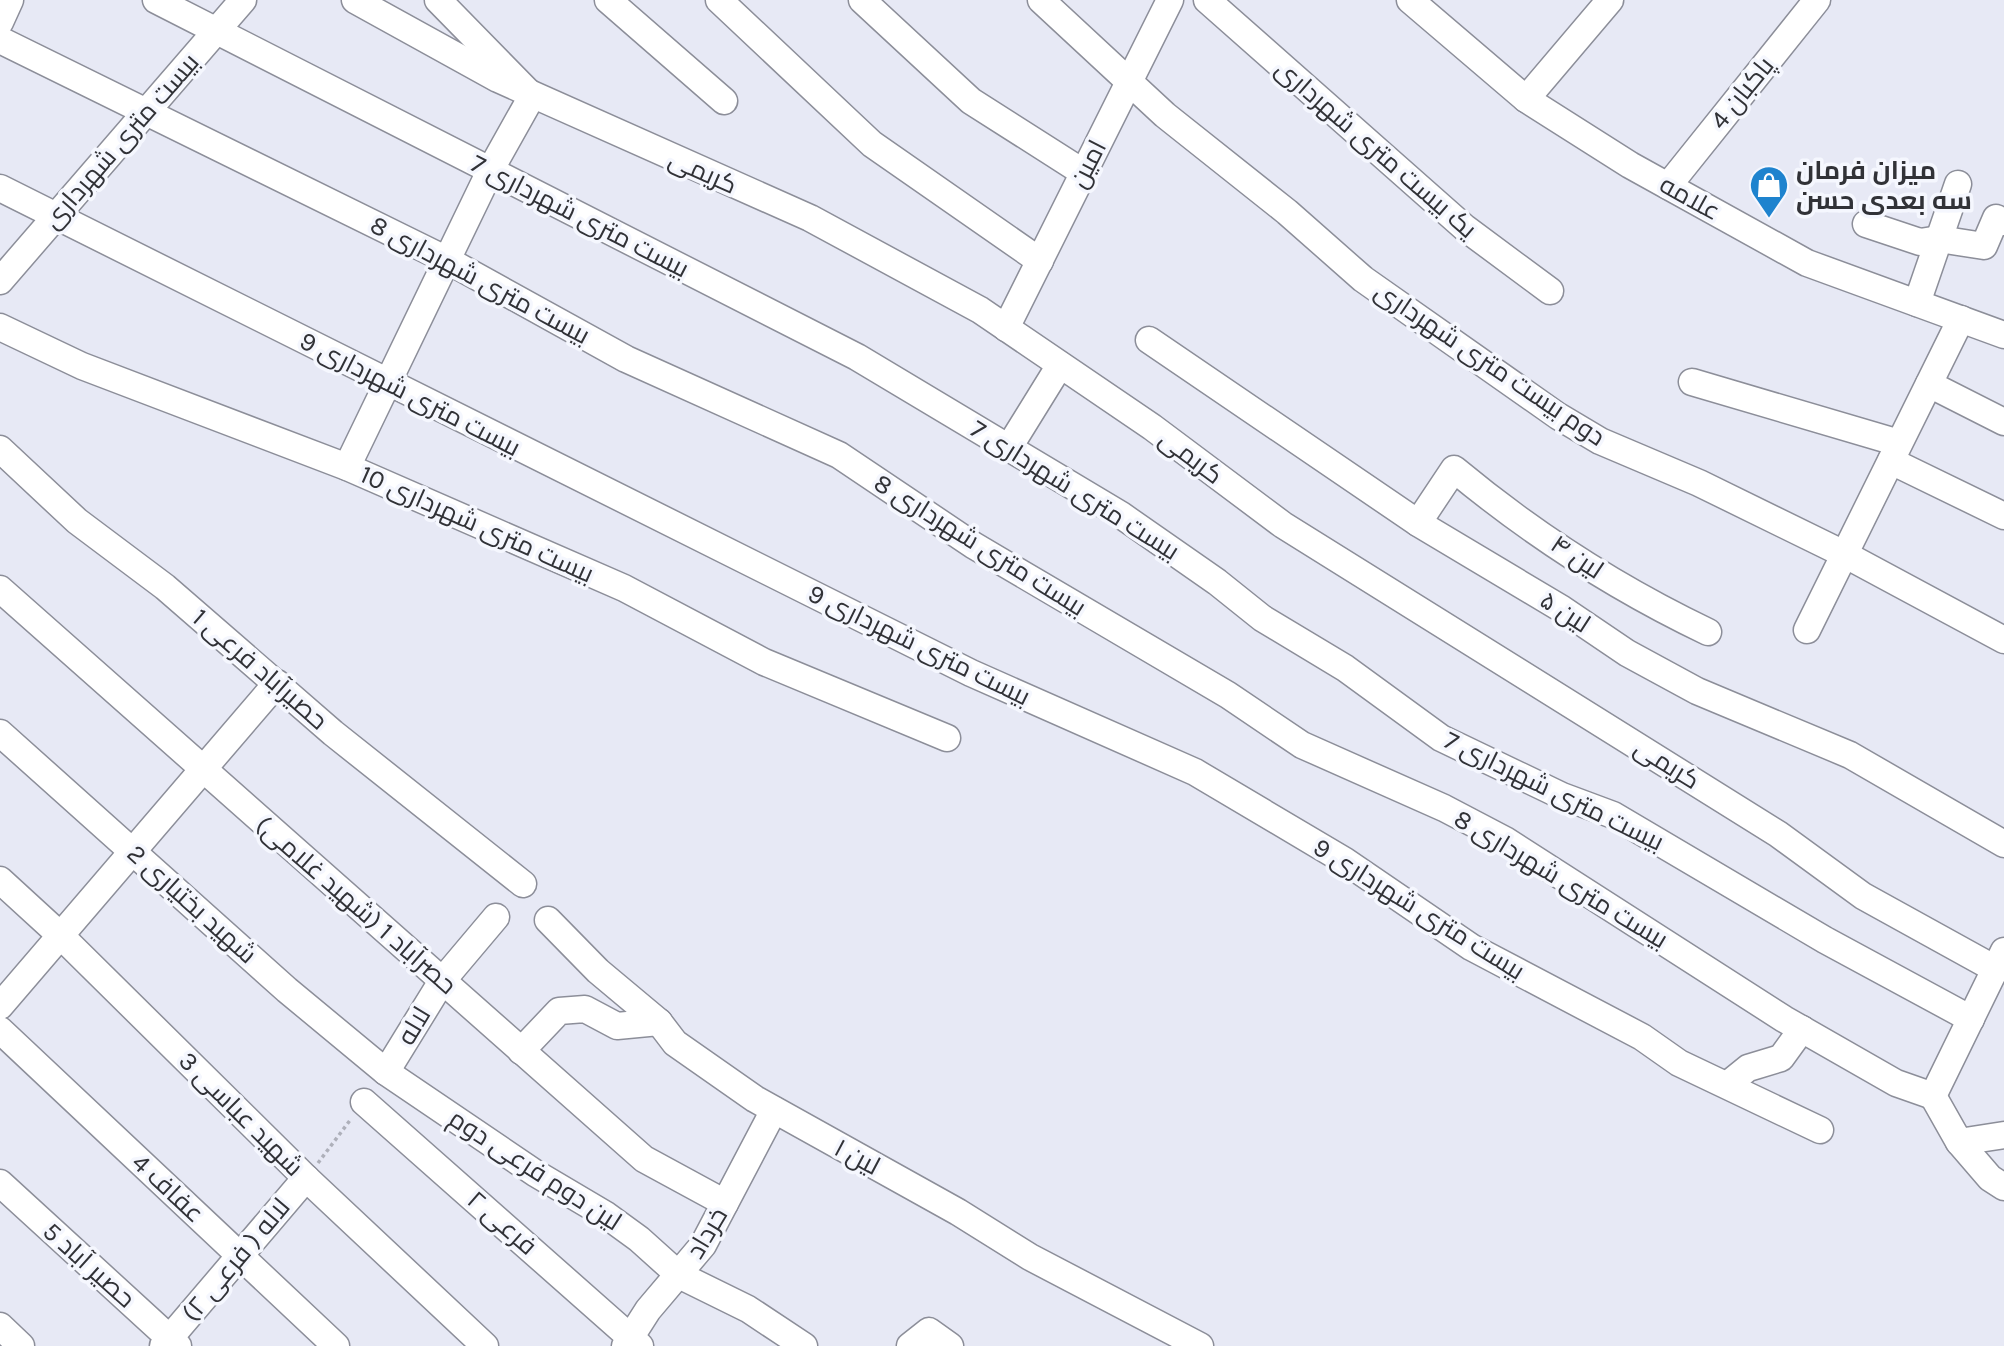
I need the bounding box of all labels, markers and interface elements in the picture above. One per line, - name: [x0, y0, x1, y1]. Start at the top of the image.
- street label: بیست متری شهرداری: [36, 47, 206, 235]
- street label: پاکبان 4: [1703, 50, 1781, 136]
- street label: یک بیست متری شهرداری: [1269, 53, 1483, 245]
- street label: امین: [1063, 135, 1113, 193]
- street label: کریمی: [664, 143, 742, 201]
- street label: بیست متری شهرداری 7: [466, 148, 694, 284]
- place label: میزان فرمان سه بعدی حسن: [1796, 155, 1972, 216]
- shop icon: میزان فرمان سه بعدی حسن: [1748, 164, 1790, 219]
- street label: علامه: [1654, 169, 1726, 227]
- street label: بیست متری شهرداری 8: [365, 209, 595, 351]
- street label: دوم بیست متری شهرداری: [1368, 275, 1611, 454]
- street label: بیست متری شهرداری 9: [295, 325, 525, 463]
- street label: بیست متری شهرداری 7: [965, 413, 1185, 567]
- street label: کریمی: [1153, 423, 1229, 491]
- street label: بیست متری شهرداری 10: [355, 459, 599, 589]
- street label: بیست متری شهرداری 8: [868, 467, 1092, 623]
- street label: لین ۴: [1545, 528, 1609, 586]
- street label: بیست متری شهرداری 9: [803, 578, 1035, 712]
- street label: لین ۵: [1534, 584, 1596, 640]
- street label: حصیرآباد فرعی 1: [186, 602, 334, 736]
- street label: بیست متری شهرداری 7: [1439, 724, 1669, 858]
- street label: کریمی: [1628, 732, 1706, 796]
- street label: بیست متری شهرداری 8: [1448, 803, 1674, 955]
- street label: حصرآباد 1 (شهید غلامی): [249, 809, 463, 1001]
- street label: بیست متری شهرداری 9: [1308, 831, 1530, 987]
- street label: شهید بختیاری 2: [121, 838, 263, 970]
- street label: لاله: [391, 1001, 437, 1051]
- street label: شهید عباسی 3: [172, 1045, 310, 1183]
- street label: لین دوم فرعی دوم: [442, 1103, 627, 1239]
- street label: لین ۱: [829, 1132, 885, 1182]
- street label: عفاف 4: [126, 1147, 210, 1229]
- street label: ۲ فرعی: [461, 1184, 543, 1262]
- street label: لاله ( فرعی ۲): [175, 1192, 297, 1328]
- street label: خرداد: [680, 1202, 734, 1264]
- street label: حصیر آباد 5: [37, 1216, 141, 1314]

